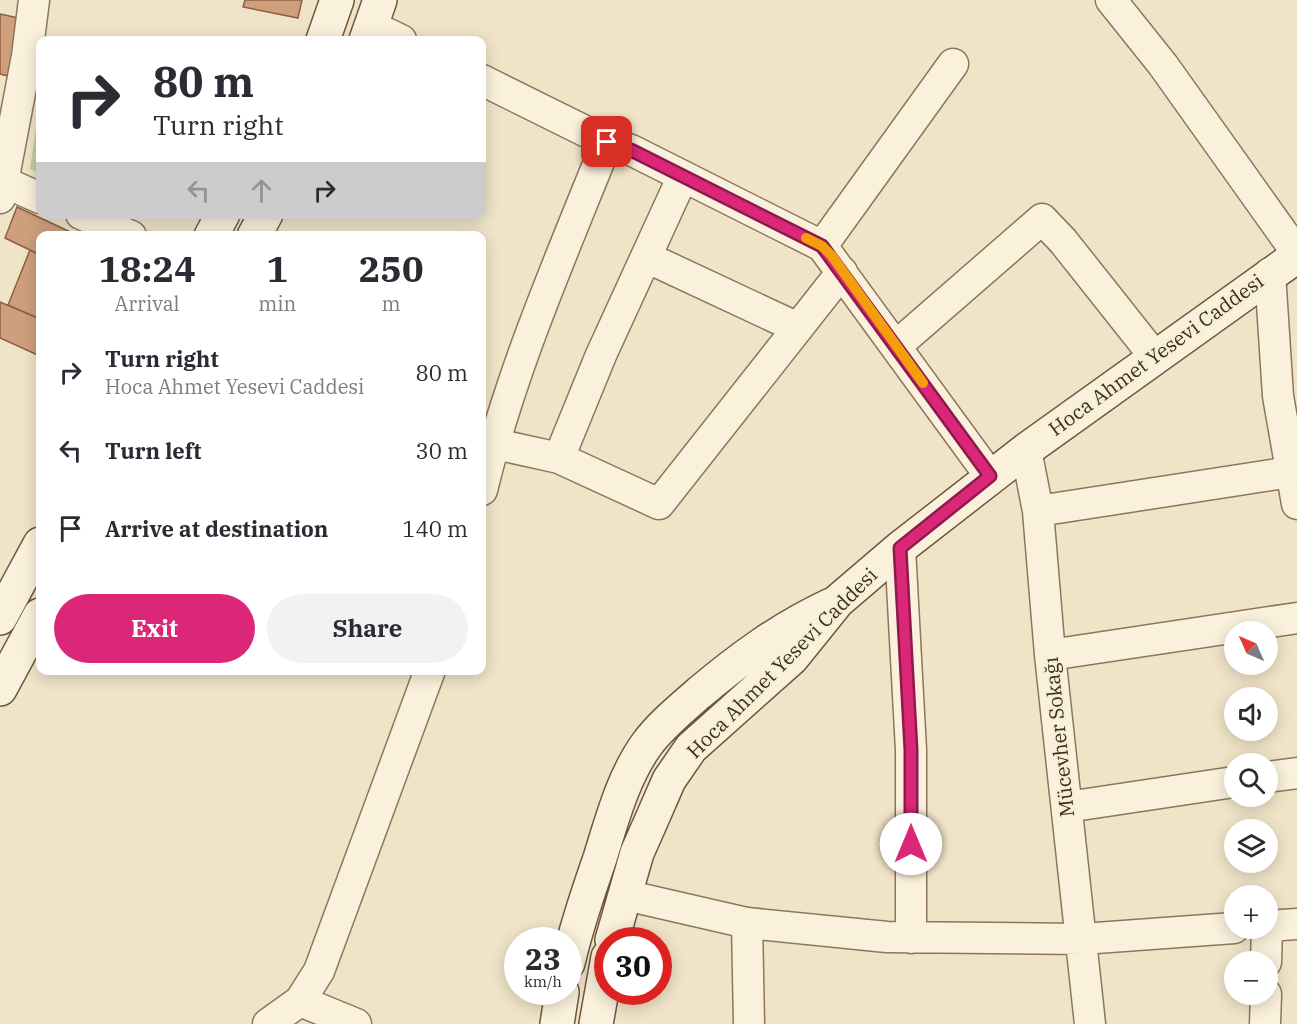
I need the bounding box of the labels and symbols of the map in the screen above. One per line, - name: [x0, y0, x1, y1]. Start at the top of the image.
- pin: [581, 116, 632, 167]
- street label: Hoca Ahmet Yesevi Caddesi: [1043, 267, 1269, 442]
- street label: Hoca Ahmet Yesevi Caddesi: [680, 561, 883, 764]
- north arrow: [1224, 621, 1278, 675]
- street label: Mücevher Sokağı: [1037, 656, 1080, 818]
- position arrow: [879, 812, 943, 876]
- speed limit sign: 30: [594, 927, 672, 1005]

